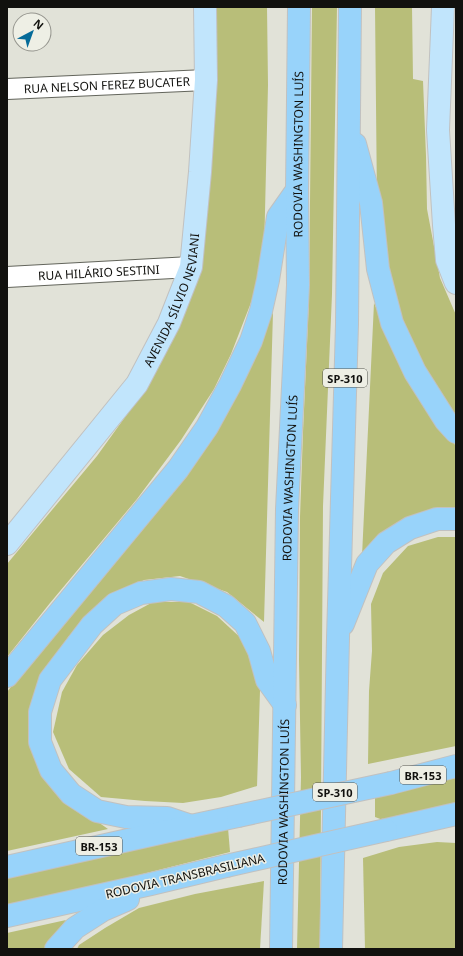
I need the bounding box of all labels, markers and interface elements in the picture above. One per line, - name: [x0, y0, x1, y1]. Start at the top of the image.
- north arrow: [12, 12, 52, 52]
- text: N: [31, 15, 47, 33]
- street label: RODOVIA WASHINGTON LUÍS: [288, 71, 307, 238]
- street label: RUA NELSON FEREZ BUCATER: [24, 72, 191, 97]
- street label: AVENIDA SÍLVIO NEVIANI: [139, 233, 203, 370]
- street label: RUA HILÁRIO SESTINI: [38, 260, 160, 284]
- road number: SP-310: [323, 369, 367, 387]
- street label: RODOVIA WASHINGTON LUÍS: [278, 394, 301, 561]
- street label: RODOVIA WASHINGTON LUÍS: [273, 718, 293, 885]
- road number: BR-153: [400, 766, 446, 784]
- road number: SP-310: [313, 783, 357, 801]
- road number: BR-153: [76, 837, 122, 855]
- street label: RODOVIA TRANSBRASILIANA: [104, 849, 267, 903]

